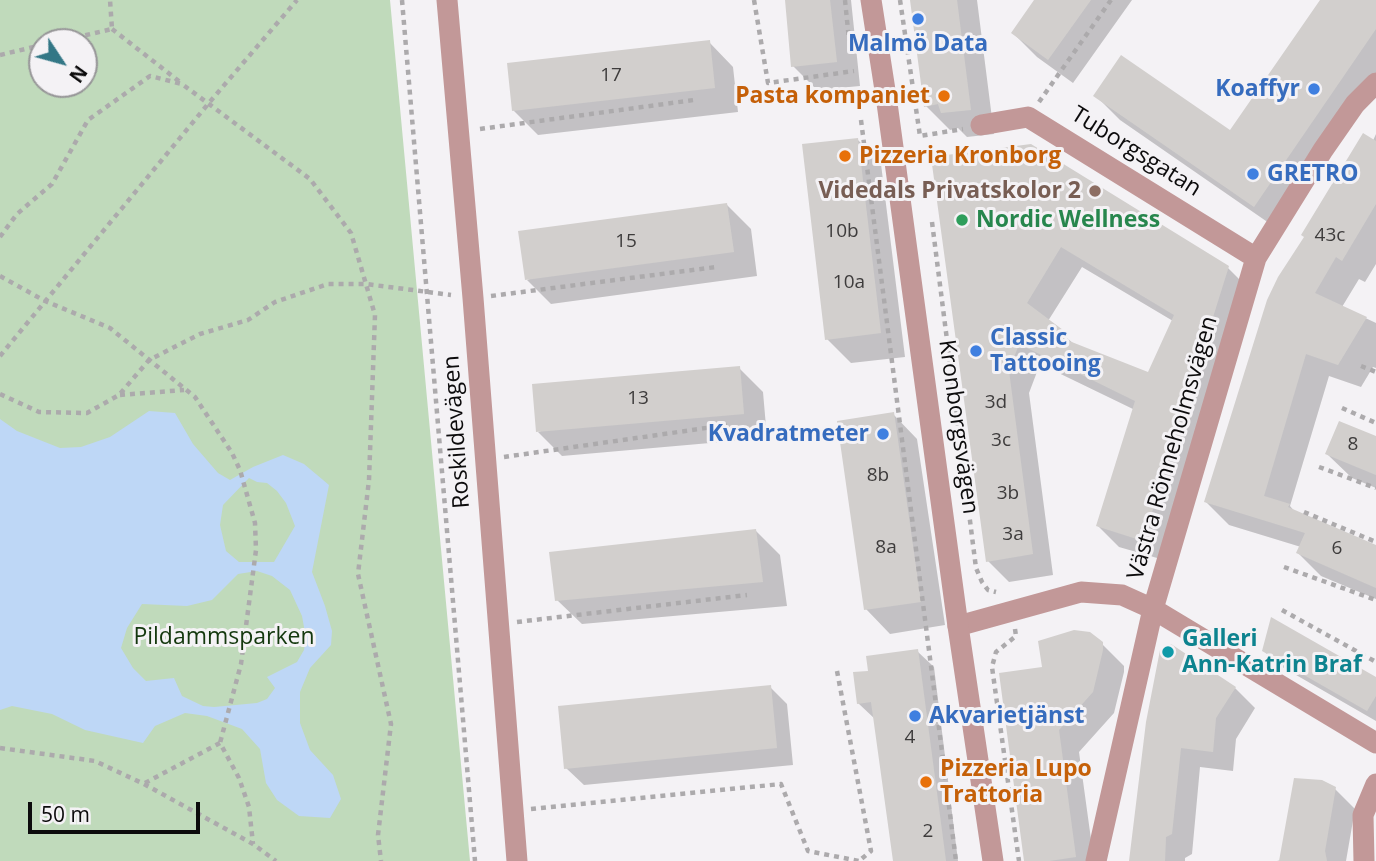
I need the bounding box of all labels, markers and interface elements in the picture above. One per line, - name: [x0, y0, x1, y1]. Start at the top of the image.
- marker: Malmö Data: [910, 11, 926, 27]
- north arrow: [28, 28, 98, 98]
- place label: Malmö Data: [848, 30, 988, 58]
- text: N: [63, 60, 93, 88]
- house number: 17: [600, 65, 622, 87]
- place label: Koaffyr: [1215, 75, 1300, 103]
- marker: Koaffyr: [1306, 81, 1322, 97]
- place label: Pasta kompaniet: [735, 82, 930, 110]
- marker: Pasta kompaniet: [936, 88, 952, 104]
- street label: Tuborgsgatan: [1066, 101, 1206, 203]
- place label: Pizzeria Kronborg: [859, 142, 1061, 170]
- marker: Pizzeria Kronborg: [837, 148, 853, 164]
- place label: GRETRO: [1267, 160, 1359, 188]
- marker: GRETRO: [1245, 166, 1261, 182]
- place label: Videdals Privatskolor 2: [818, 177, 1081, 205]
- marker: Videdals Privatskolor 2: [1087, 183, 1103, 199]
- place label: Nordic Wellness: [976, 206, 1160, 234]
- marker: Nordic Wellness: [954, 212, 970, 228]
- house number: 10b: [825, 221, 859, 243]
- house number: 43c: [1315, 225, 1345, 247]
- house number: 15: [615, 231, 637, 253]
- house number: 10a: [833, 272, 865, 294]
- street label: Västra Rönneholmsvägen: [1122, 313, 1224, 583]
- place label: Classic Tattooing: [990, 324, 1101, 378]
- street label: Kronborgsvägen: [932, 338, 984, 516]
- marker: Classic Tattooing: [968, 343, 984, 359]
- street label: Roskildevägen: [438, 354, 476, 510]
- house number: 13: [627, 388, 649, 410]
- house number: 3d: [985, 392, 1007, 414]
- place label: Kvadratmeter: [708, 420, 869, 448]
- marker: Kvadratmeter: [875, 426, 891, 442]
- house number: 3c: [991, 430, 1011, 452]
- house number: 8: [1348, 434, 1358, 456]
- house number: 8b: [867, 465, 889, 487]
- house number: 3b: [997, 483, 1019, 505]
- house number: 3a: [1002, 524, 1024, 546]
- house number: 8a: [875, 537, 897, 559]
- house number: 6: [1332, 538, 1342, 560]
- park label: Pildammsparken: [133, 623, 315, 651]
- place label: Galleri Ann-Katrin Braf: [1182, 625, 1362, 679]
- marker: Galleri Ann-Katrin Braf: [1160, 644, 1176, 660]
- place label: Akvarietjänst: [929, 702, 1085, 730]
- marker: Akvarietjänst: [907, 708, 923, 724]
- house number: 4: [905, 727, 915, 749]
- place label: Pizzeria Lupo Trattoria: [940, 755, 1092, 809]
- marker: Pizzeria Lupo Trattoria: [918, 774, 934, 790]
- scale bar: [32, 788, 203, 832]
- text: 50 m: [41, 800, 90, 828]
- house number: 2: [923, 821, 933, 843]

